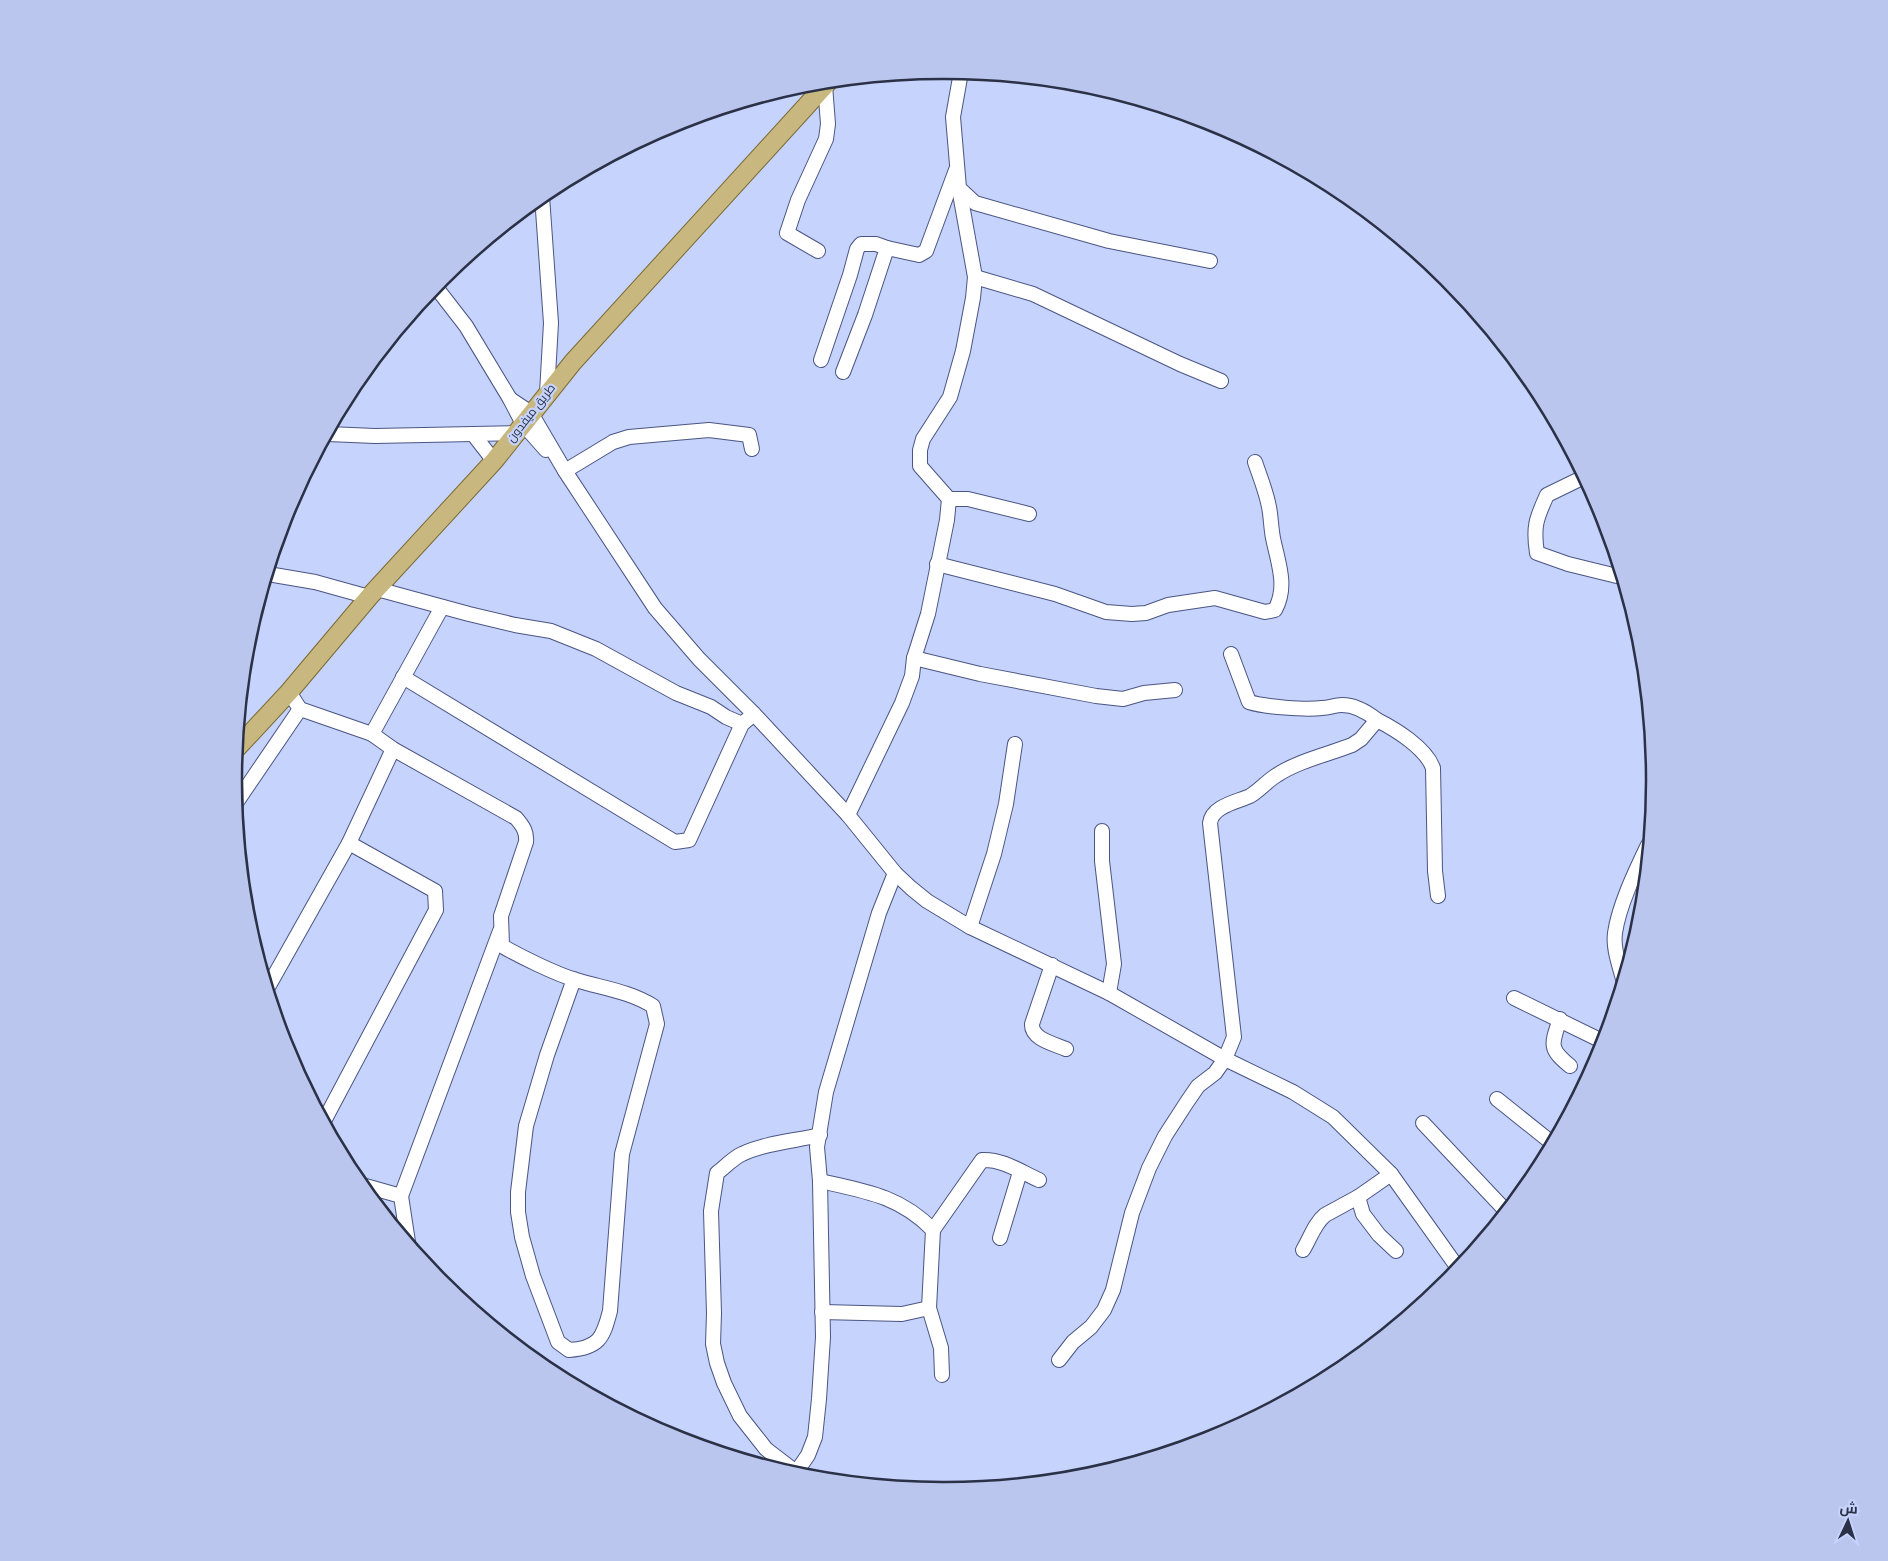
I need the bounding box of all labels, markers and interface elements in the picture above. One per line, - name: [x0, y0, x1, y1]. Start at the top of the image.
- street label: طريق ميفدون: [504, 381, 560, 446]
- north arrow: [1823, 1496, 1873, 1546]
- text: ش: [1839, 1499, 1858, 1519]

